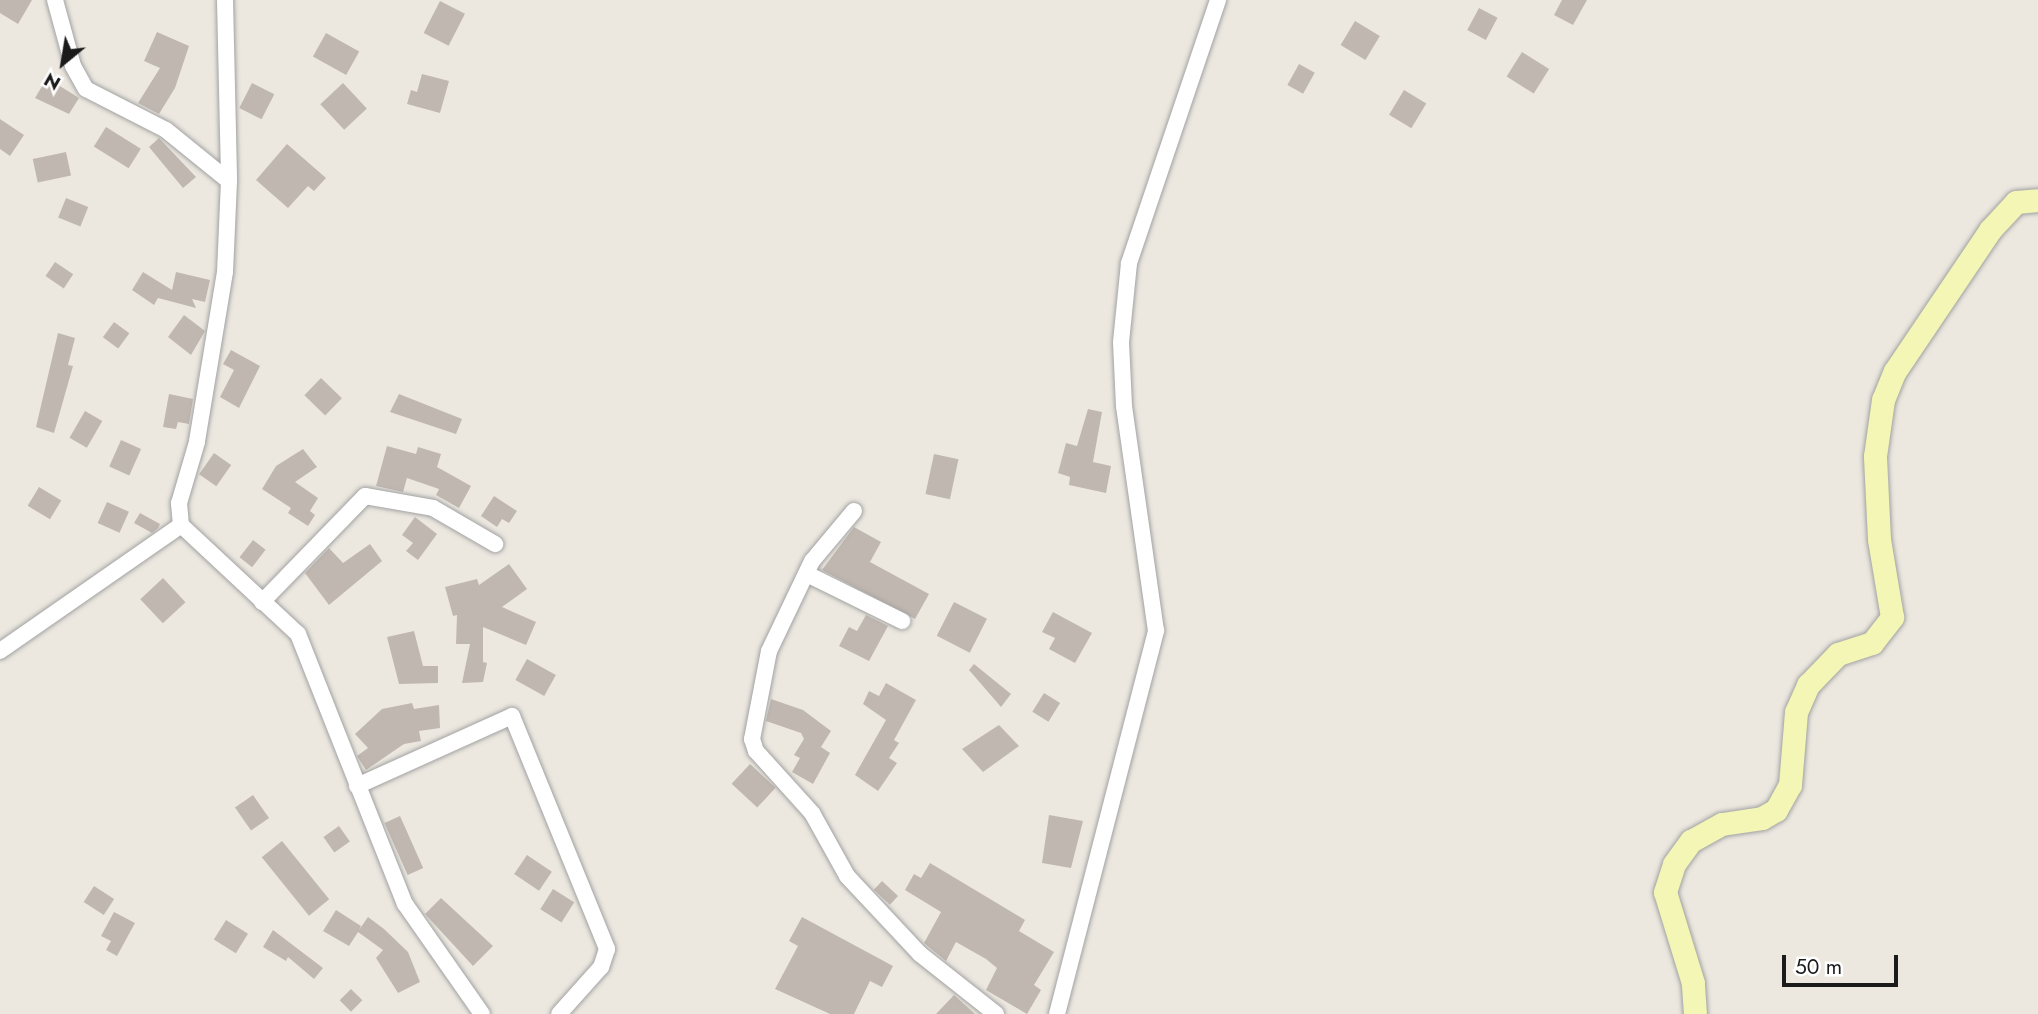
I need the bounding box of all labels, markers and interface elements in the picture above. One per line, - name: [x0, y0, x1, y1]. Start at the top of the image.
- north arrow: [28, 28, 98, 98]
- text: N: [39, 66, 66, 97]
- scale bar: [1786, 940, 1902, 984]
- text: 50 m: [1795, 952, 1842, 982]

